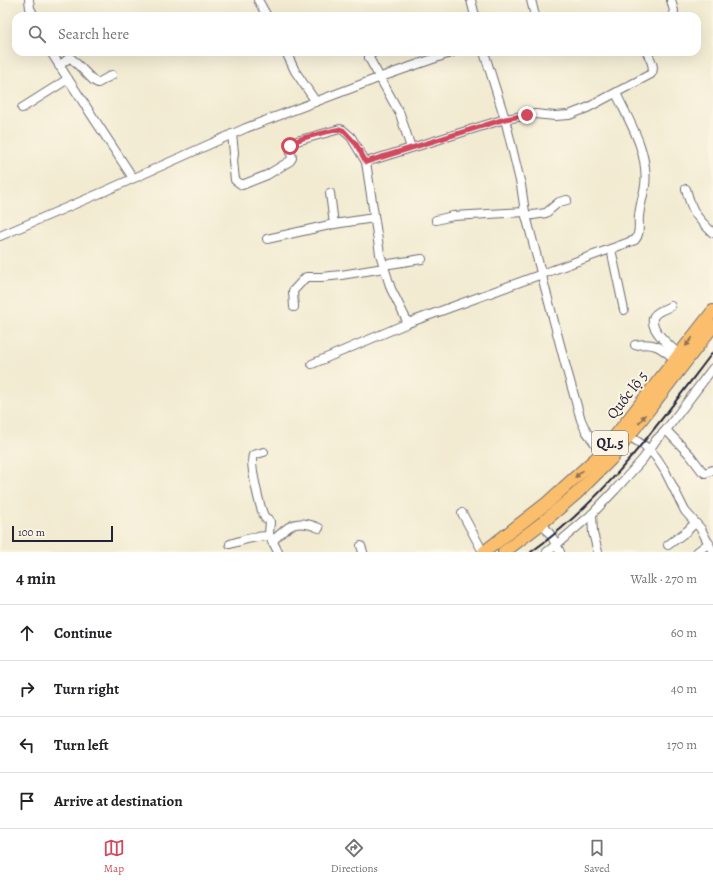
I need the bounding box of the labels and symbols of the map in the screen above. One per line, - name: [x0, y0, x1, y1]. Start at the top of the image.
- route end: [518, 106, 536, 124]
- route start: [281, 137, 299, 155]
- one-way arrow: [685, 336, 693, 347]
- street label: Quốc lộ 5: [602, 367, 652, 423]
- one-way arrow: [638, 414, 647, 425]
- road number: QL.5: [592, 431, 628, 455]
- one-way arrow: [574, 469, 584, 478]
- scale bar: [12, 524, 113, 543]

